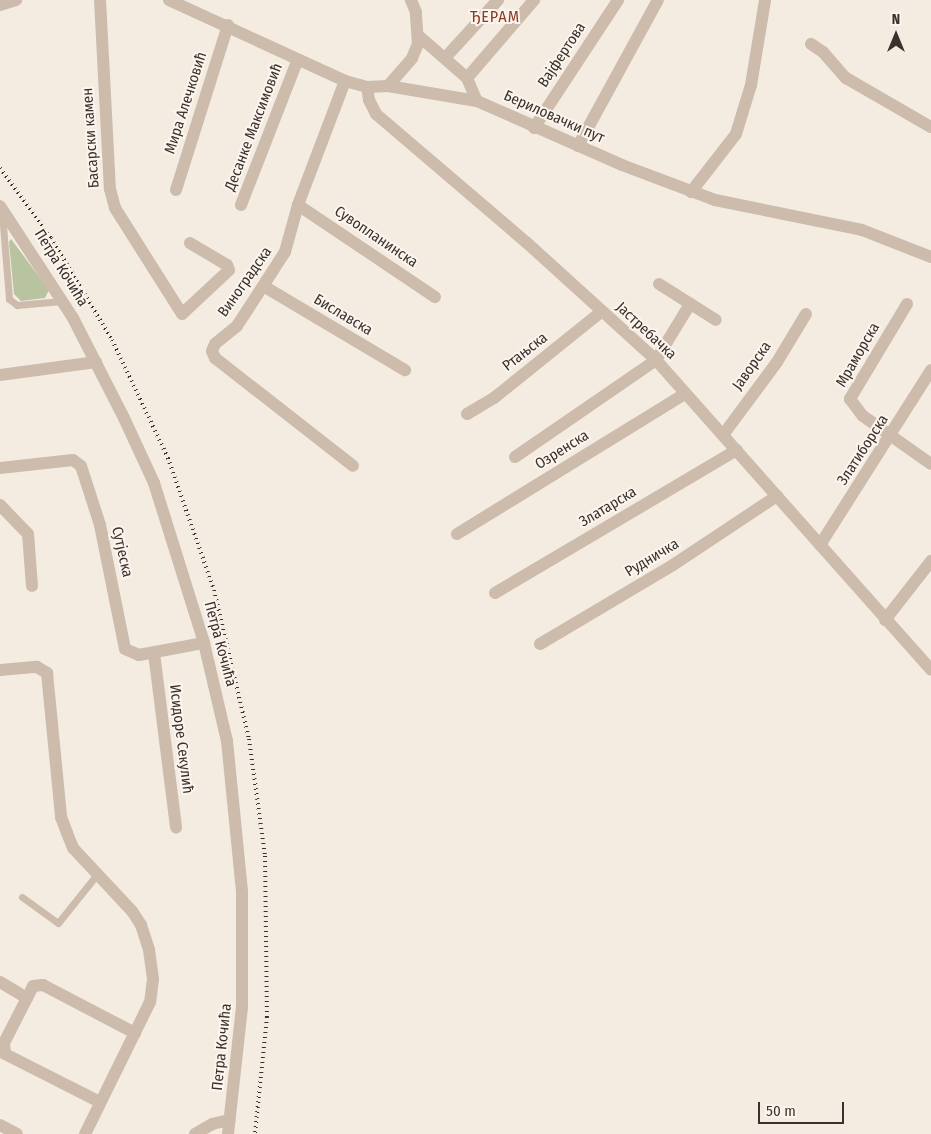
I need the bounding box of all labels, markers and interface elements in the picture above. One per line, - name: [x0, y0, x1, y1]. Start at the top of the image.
- district label: ЂЕРАМ: [469, 7, 521, 27]
- north arrow: [871, 10, 921, 60]
- text: N: [892, 11, 900, 28]
- street label: Вајфертова: [534, 19, 590, 91]
- street label: Мира Алечковић: [161, 50, 211, 156]
- street label: Десанке Максимовић: [221, 61, 287, 193]
- street label: Басарски камен: [79, 87, 103, 189]
- street label: Бериловачки пут: [501, 87, 607, 147]
- street label: Сувопланинска: [331, 203, 421, 271]
- street label: Петра Кочића: [30, 226, 92, 310]
- street label: Виноградска: [214, 244, 276, 320]
- street label: Биславска: [310, 290, 376, 340]
- street label: Јастребачка: [612, 299, 680, 363]
- street label: Мраморска: [832, 320, 884, 390]
- street label: Ртањска: [499, 329, 551, 375]
- street label: Јаворска: [729, 338, 775, 394]
- street label: Златиборска: [834, 411, 892, 489]
- street label: Озренска: [532, 426, 592, 474]
- street label: Златарска: [576, 483, 640, 531]
- street label: Сутјеска: [107, 525, 137, 579]
- street label: Рудничка: [622, 535, 682, 581]
- street label: Петра Кочића: [200, 599, 240, 689]
- street label: Исидоре Секулић: [165, 683, 197, 795]
- street label: Петра Кочића: [208, 1003, 236, 1091]
- scale bar: [761, 1092, 847, 1124]
- text: 50 m: [766, 1102, 796, 1120]

